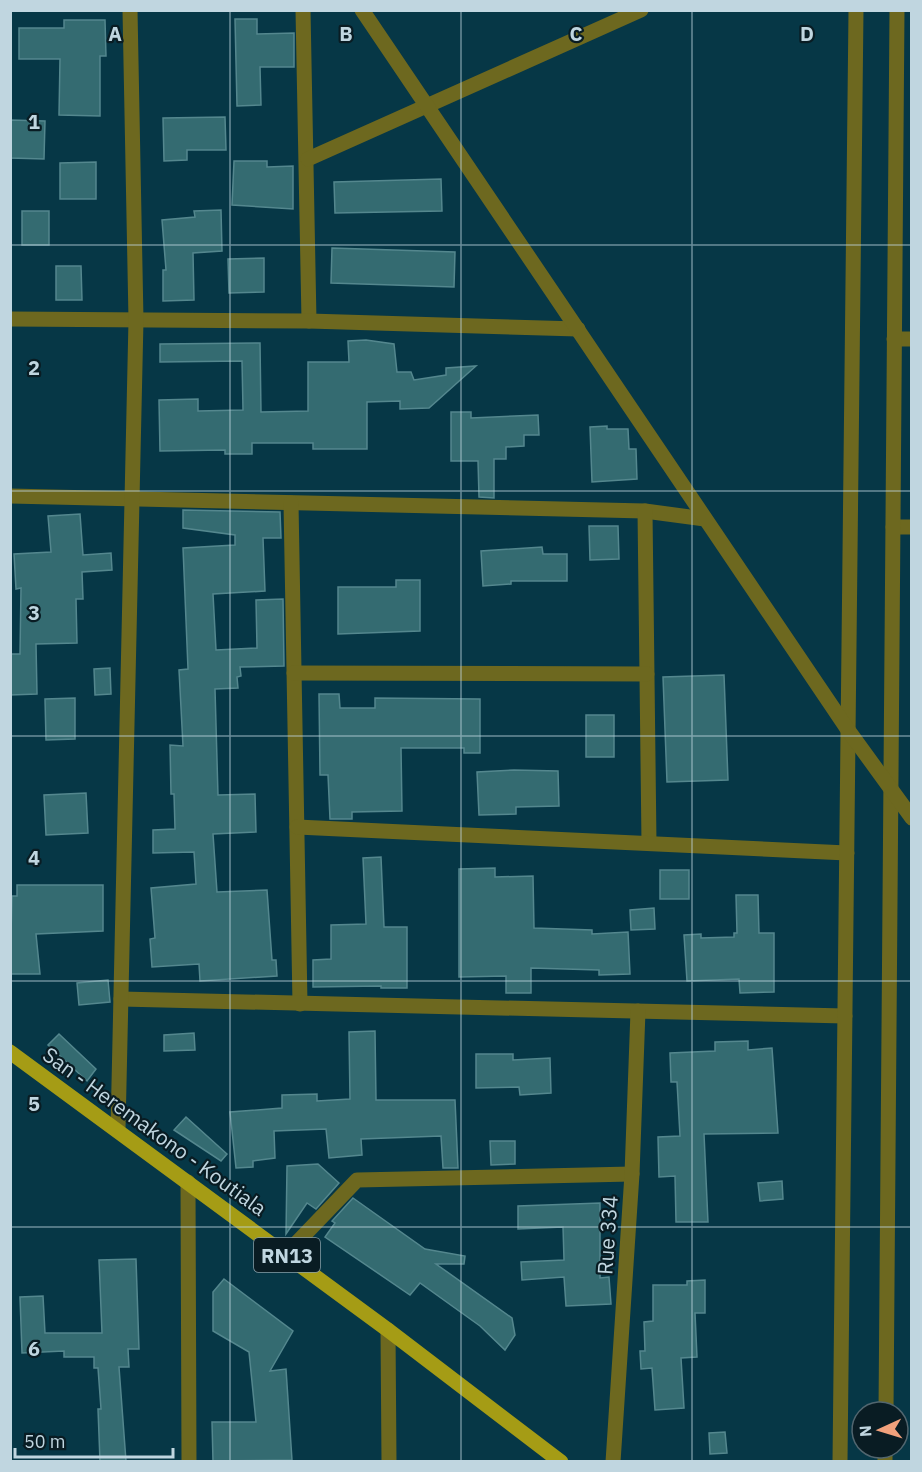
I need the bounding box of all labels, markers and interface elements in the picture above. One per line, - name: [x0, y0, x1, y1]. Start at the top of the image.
- text: A: [108, 20, 122, 47]
- text: B: [339, 20, 353, 47]
- text: C: [569, 20, 583, 47]
- text: D: [800, 20, 814, 47]
- text: 1: [28, 108, 40, 135]
- text: 2: [28, 354, 40, 381]
- text: 3: [28, 599, 40, 626]
- text: 4: [28, 844, 40, 871]
- street label: San - Heremakono - Koutiala: [37, 1040, 273, 1222]
- text: 5: [28, 1090, 40, 1117]
- street label: Rue 334: [590, 1194, 624, 1276]
- road number: RN13: [254, 1238, 320, 1272]
- text: 6: [28, 1335, 40, 1362]
- north arrow: [850, 1400, 910, 1460]
- scale bar: [15, 1421, 172, 1459]
- text: N: [855, 1425, 875, 1438]
- text: 50 m: [24, 1430, 66, 1453]

